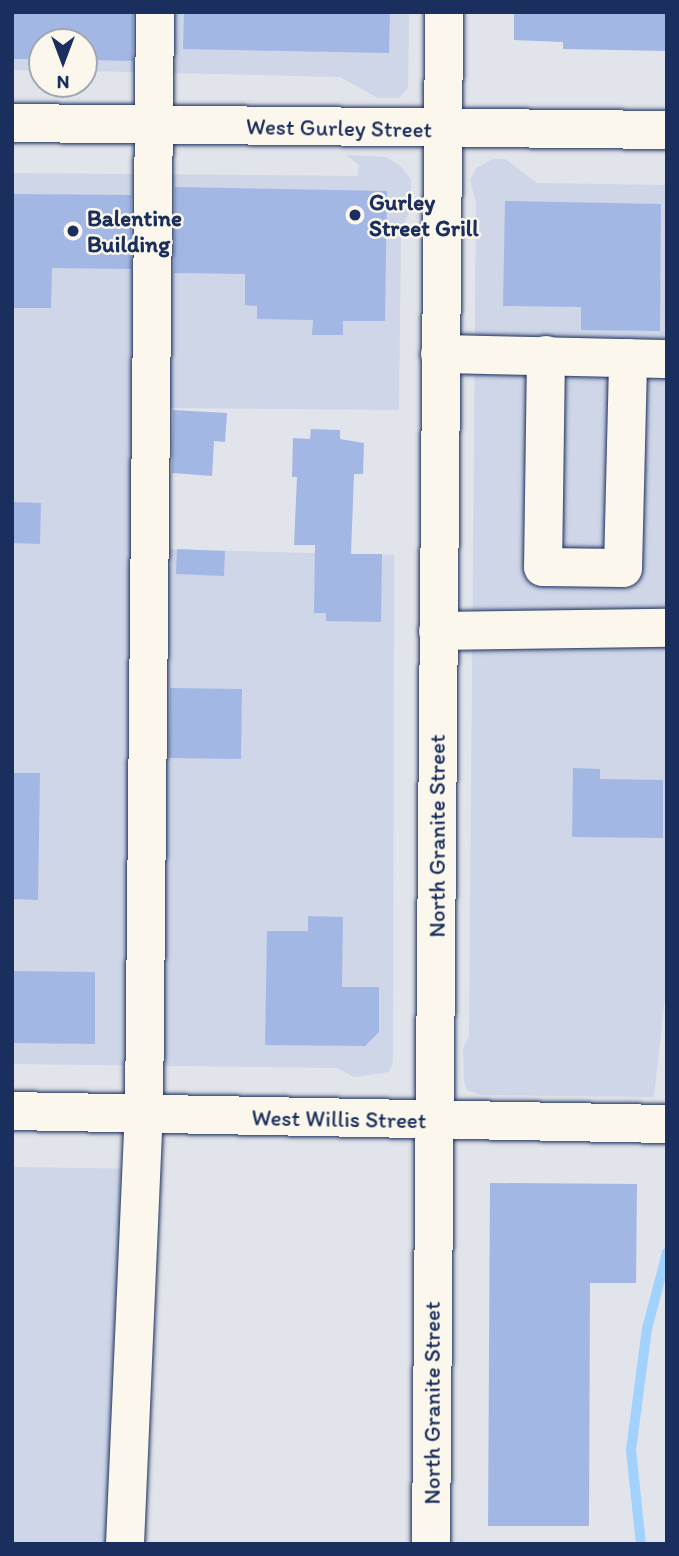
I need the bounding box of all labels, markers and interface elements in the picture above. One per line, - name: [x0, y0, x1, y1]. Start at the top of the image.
- north arrow: [28, 28, 98, 98]
- text: N: [57, 71, 69, 94]
- street label: West Gurley Street: [246, 113, 432, 143]
- place label: Gurley Street Grill: [369, 188, 479, 242]
- place label: Balentine Building: [87, 204, 182, 258]
- marker: Gurley Street Grill: [347, 207, 363, 223]
- marker: Balentine Building: [65, 223, 81, 239]
- street label: North Granite Street: [423, 734, 451, 938]
- street label: West Willis Street: [251, 1104, 427, 1134]
- street label: North Granite Street: [418, 1301, 446, 1505]

